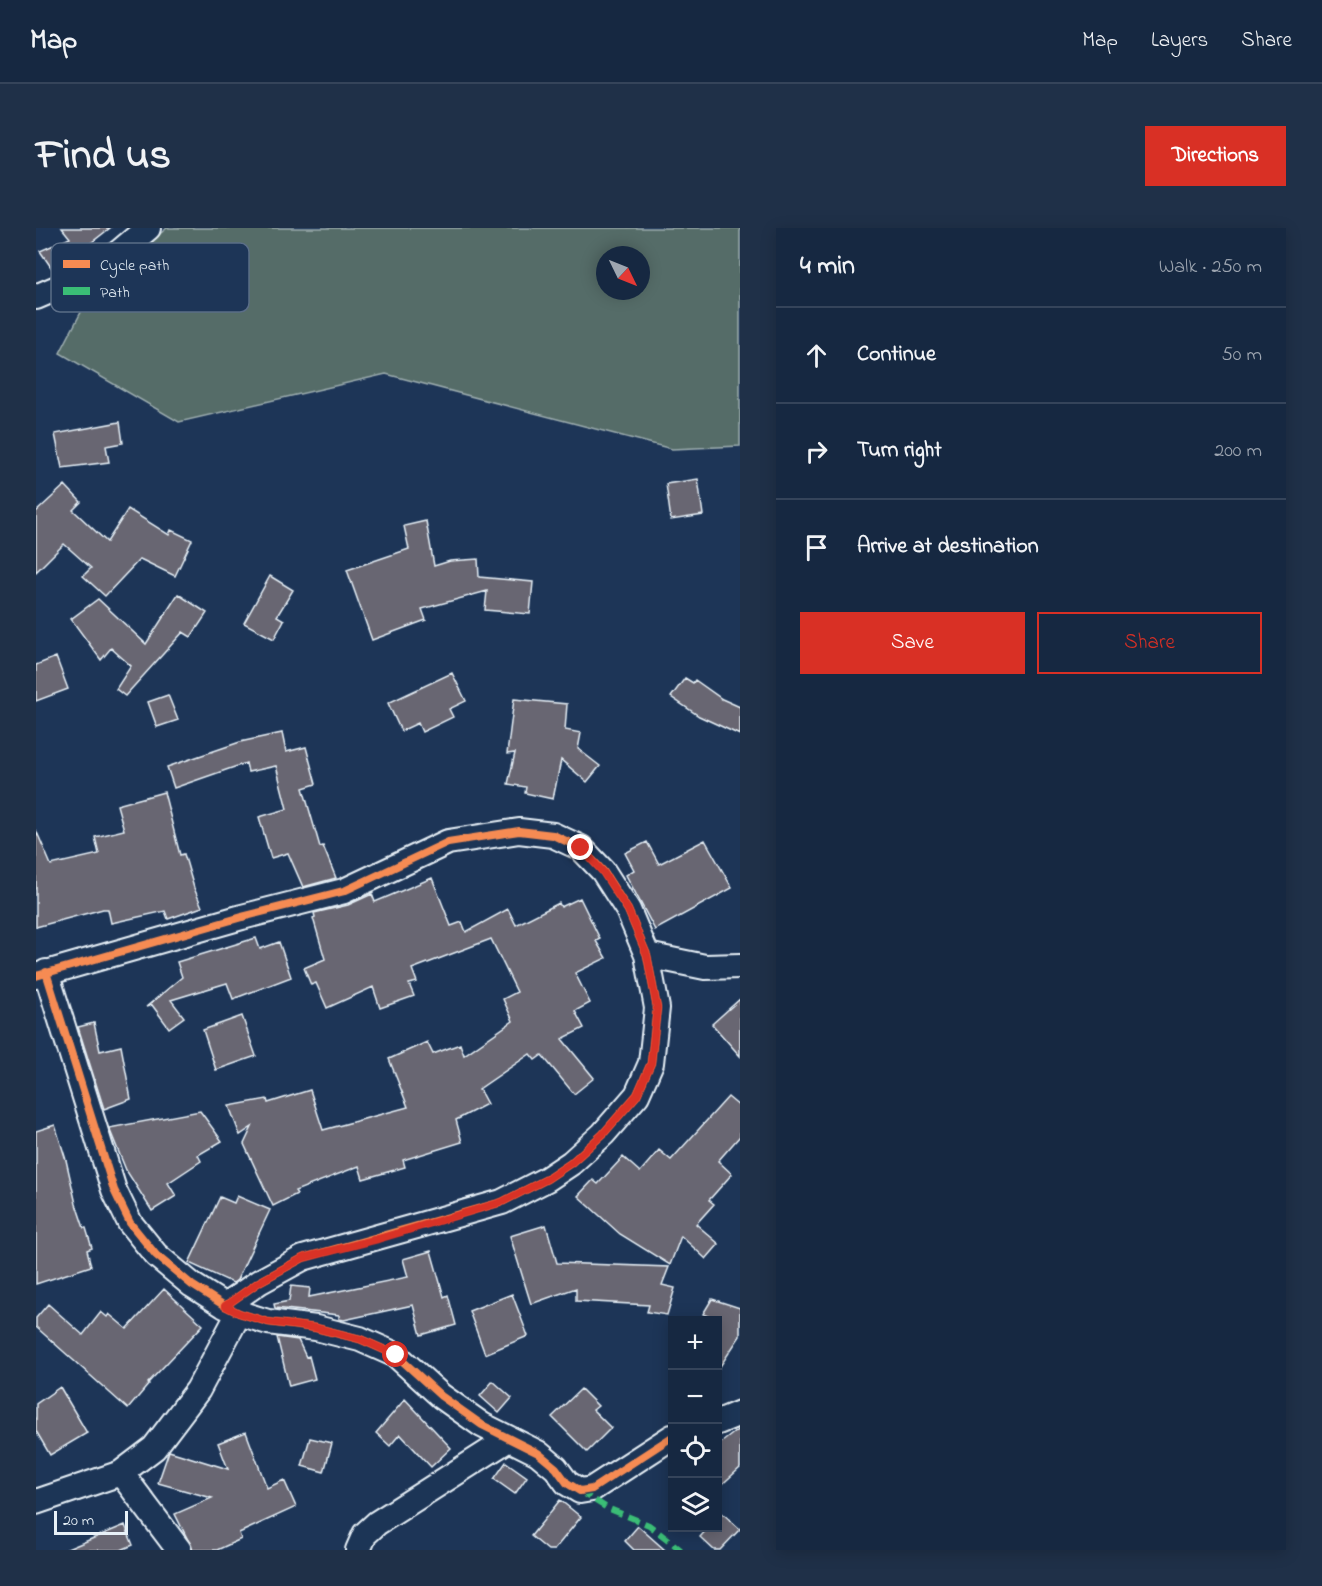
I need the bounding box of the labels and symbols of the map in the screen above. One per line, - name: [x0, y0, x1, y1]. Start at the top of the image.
- legend: [51, 243, 249, 312]
- north arrow: [596, 246, 650, 300]
- text: Cycle path: [100, 254, 169, 278]
- text: Path: [100, 281, 130, 305]
- route end: [567, 834, 593, 860]
- route start: [382, 1341, 408, 1367]
- scale bar: [54, 1508, 128, 1536]

